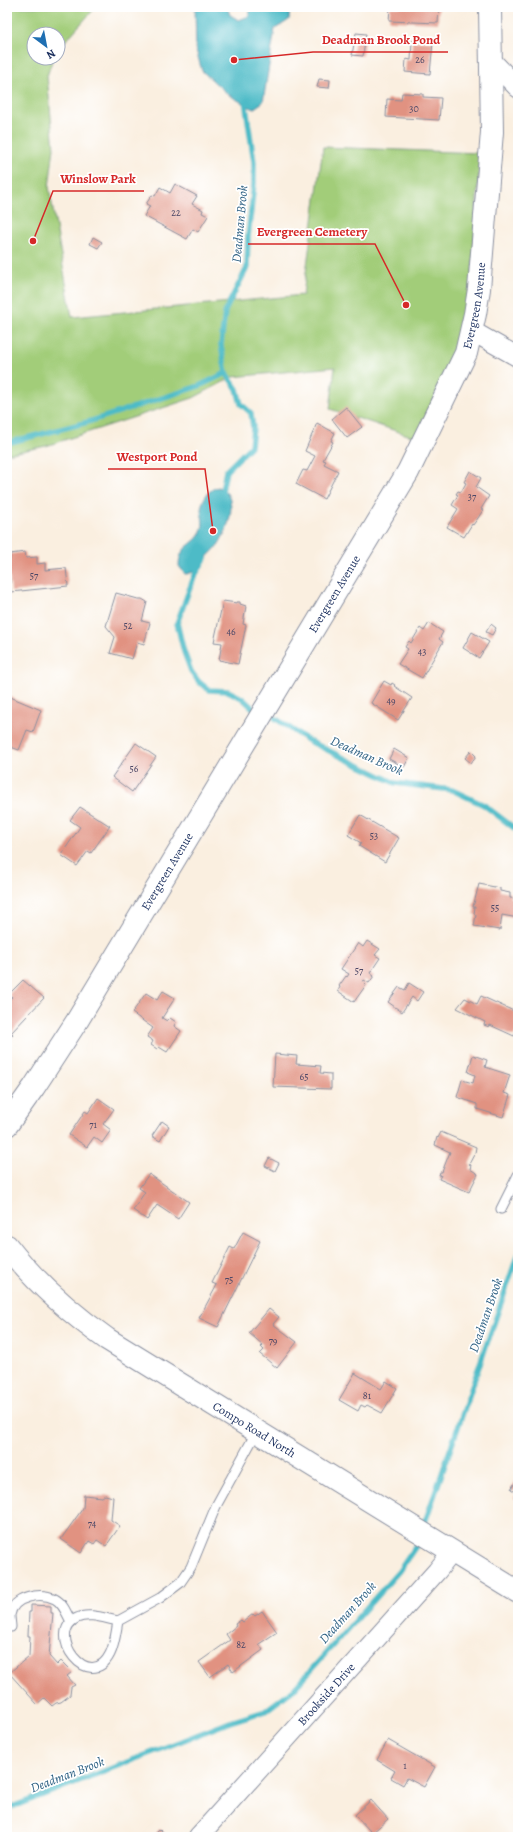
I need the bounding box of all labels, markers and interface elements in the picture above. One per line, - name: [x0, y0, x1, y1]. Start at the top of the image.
- north arrow: [26, 26, 66, 66]
- callout: Deadman Brook Pond: [313, 27, 448, 52]
- text: Deadman Brook Pond: [322, 31, 440, 48]
- text: N: [44, 46, 58, 63]
- house number: 26: [415, 53, 425, 66]
- house number: 30: [409, 102, 419, 115]
- callout: Winslow Park: [53, 166, 144, 191]
- text: Winslow Park: [59, 170, 136, 187]
- water label: Deadman Brook: [228, 184, 251, 263]
- house number: 22: [171, 206, 181, 219]
- callout: Evergreen Cemetery: [248, 219, 375, 244]
- text: Evergreen Cemetery: [257, 223, 368, 240]
- street label: Evergreen Avenue: [459, 262, 489, 351]
- callout: Westport Pond: [108, 444, 205, 469]
- text: Westport Pond: [116, 448, 197, 465]
- house number: 37: [468, 490, 477, 503]
- street label: Evergreen Avenue: [305, 552, 364, 636]
- house number: 57: [30, 569, 39, 582]
- house number: 52: [123, 619, 133, 632]
- house number: 46: [226, 625, 236, 638]
- house number: 43: [418, 645, 426, 658]
- house number: 49: [386, 694, 396, 707]
- water label: Deadman Brook: [328, 732, 406, 779]
- house number: 56: [130, 762, 139, 775]
- house number: 53: [370, 829, 378, 842]
- street label: Evergreen Avenue: [138, 830, 197, 913]
- house number: 55: [491, 901, 499, 914]
- house number: 57: [355, 964, 364, 977]
- house number: 65: [300, 1070, 308, 1083]
- house number: 71: [89, 1118, 97, 1131]
- house number: 75: [225, 1273, 233, 1286]
- water label: Deadman Brook: [465, 1275, 506, 1355]
- house number: 79: [269, 1334, 278, 1347]
- house number: 81: [363, 1389, 372, 1402]
- street label: Compo Road North: [210, 1398, 299, 1462]
- house number: 74: [88, 1517, 97, 1530]
- water label: Deadman Brook: [315, 1578, 380, 1647]
- house number: 82: [236, 1638, 246, 1651]
- street label: Brookside Drive: [294, 1659, 359, 1729]
- water label: Deadman Brook: [28, 1753, 107, 1796]
- house number: 1: [403, 1759, 407, 1772]

